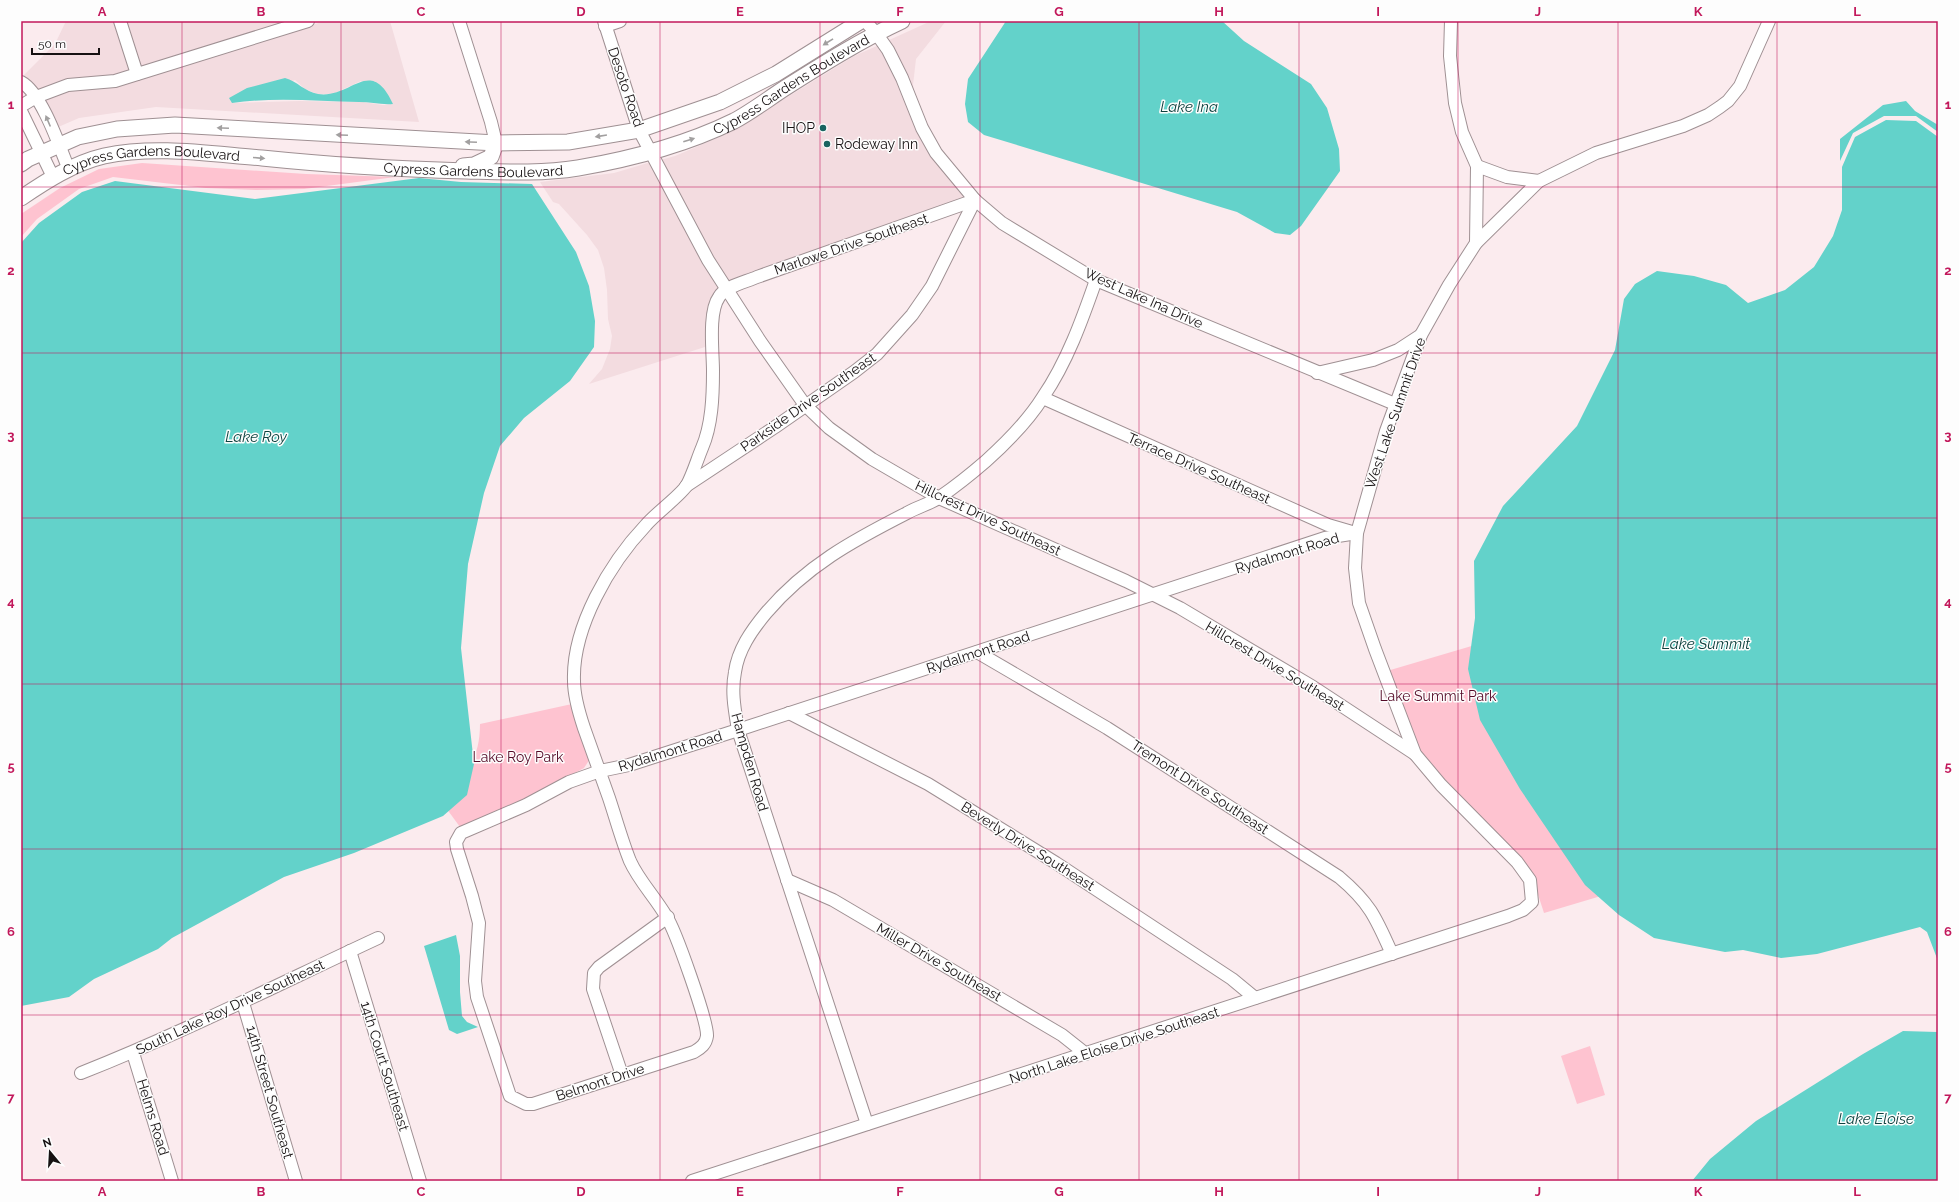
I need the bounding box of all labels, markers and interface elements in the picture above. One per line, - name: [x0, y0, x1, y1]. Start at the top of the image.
- text: A: [98, 4, 107, 19]
- text: B: [257, 4, 266, 19]
- text: C: [417, 4, 426, 19]
- text: D: [576, 4, 586, 19]
- text: E: [736, 4, 744, 19]
- text: F: [896, 4, 904, 19]
- text: G: [1054, 4, 1064, 19]
- text: H: [1214, 4, 1224, 19]
- text: I: [1376, 4, 1380, 19]
- text: J: [1535, 4, 1541, 19]
- text: K: [1694, 4, 1703, 19]
- text: L: [1853, 4, 1861, 19]
- scale bar: [32, 30, 99, 56]
- street label: Cypress Gardens Boulevard: [711, 31, 872, 138]
- text: 50 m: [38, 37, 66, 51]
- one-way arrow: [822, 38, 834, 45]
- street label: Desoto Road: [605, 45, 647, 129]
- text: 1: [8, 97, 15, 112]
- text: 1: [1945, 97, 1952, 112]
- water label: Lake Ina: [1160, 98, 1218, 116]
- one-way arrow: [45, 114, 51, 126]
- place label: IHOP: [782, 120, 815, 136]
- marker: IHOP: [818, 123, 828, 133]
- one-way arrow: [217, 125, 229, 132]
- one-way arrow: [336, 132, 348, 139]
- one-way arrow: [595, 133, 607, 139]
- one-way arrow: [683, 136, 695, 142]
- place label: Rodeway Inn: [835, 136, 918, 152]
- one-way arrow: [464, 139, 477, 145]
- marker: Rodeway Inn: [822, 139, 832, 149]
- street label: Cypress Gardens Boulevard: [60, 143, 241, 179]
- one-way arrow: [253, 155, 265, 162]
- street label: Cypress Gardens Boulevard: [383, 160, 564, 180]
- street label: Marlowe Drive Southeast: [772, 210, 930, 278]
- text: 2: [7, 263, 15, 278]
- text: 2: [1944, 263, 1952, 278]
- street label: West Lake Ina Drive: [1082, 265, 1206, 331]
- street label: West Lake Summit Drive: [1362, 335, 1428, 491]
- street label: Parkside Drive Southeast: [737, 349, 879, 455]
- text: 3: [7, 428, 15, 443]
- water label: Lake Roy: [225, 428, 287, 446]
- text: 3: [1944, 428, 1952, 443]
- street label: Terrace Drive Southeast: [1125, 429, 1273, 507]
- street label: Hillcrest Drive Southeast: [913, 477, 1064, 559]
- street label: Rydalmont Road: [1233, 530, 1341, 576]
- text: 4: [7, 594, 15, 609]
- text: 4: [1944, 594, 1952, 609]
- street label: Hillcrest Drive Southeast: [1203, 618, 1347, 714]
- street label: Rydalmont Road: [924, 628, 1032, 676]
- water label: Lake Summit: [1662, 635, 1750, 653]
- park label: Lake Summit Park: [1379, 688, 1497, 704]
- street label: Hampden Road: [728, 711, 772, 813]
- street label: Rydalmont Road: [616, 728, 724, 774]
- street label: Tremont Drive Southeast: [1129, 737, 1272, 837]
- park label: Lake Roy Park: [473, 749, 564, 765]
- text: 5: [7, 759, 15, 774]
- text: 5: [1944, 759, 1952, 774]
- street label: Beverly Drive Southeast: [958, 798, 1098, 894]
- street label: Miller Drive Southeast: [874, 920, 1005, 1004]
- text: 6: [7, 924, 15, 939]
- text: 6: [1944, 924, 1952, 939]
- street label: South Lake Roy Drive Southeast: [133, 956, 327, 1058]
- street label: 14th Court Southeast: [358, 999, 412, 1133]
- street label: North Lake Eloise Drive Southeast: [1007, 1003, 1221, 1087]
- street label: 14th Street Southeast: [243, 1024, 297, 1161]
- street label: Belmont Drive: [554, 1060, 646, 1104]
- street label: Helms Road: [134, 1077, 172, 1157]
- text: 7: [7, 1090, 15, 1105]
- text: 7: [1944, 1090, 1952, 1105]
- water label: Lake Eloise: [1838, 1110, 1914, 1128]
- north arrow: [30, 1132, 70, 1172]
- text: N: [41, 1135, 53, 1150]
- text: A: [98, 1184, 107, 1199]
- text: B: [257, 1184, 266, 1199]
- text: C: [417, 1184, 426, 1199]
- text: D: [576, 1184, 586, 1199]
- text: E: [736, 1184, 744, 1199]
- text: F: [896, 1184, 904, 1199]
- text: G: [1054, 1184, 1064, 1199]
- text: H: [1214, 1184, 1224, 1199]
- text: I: [1376, 1184, 1380, 1199]
- text: J: [1535, 1184, 1541, 1199]
- text: K: [1694, 1184, 1703, 1199]
- text: L: [1853, 1184, 1861, 1199]

